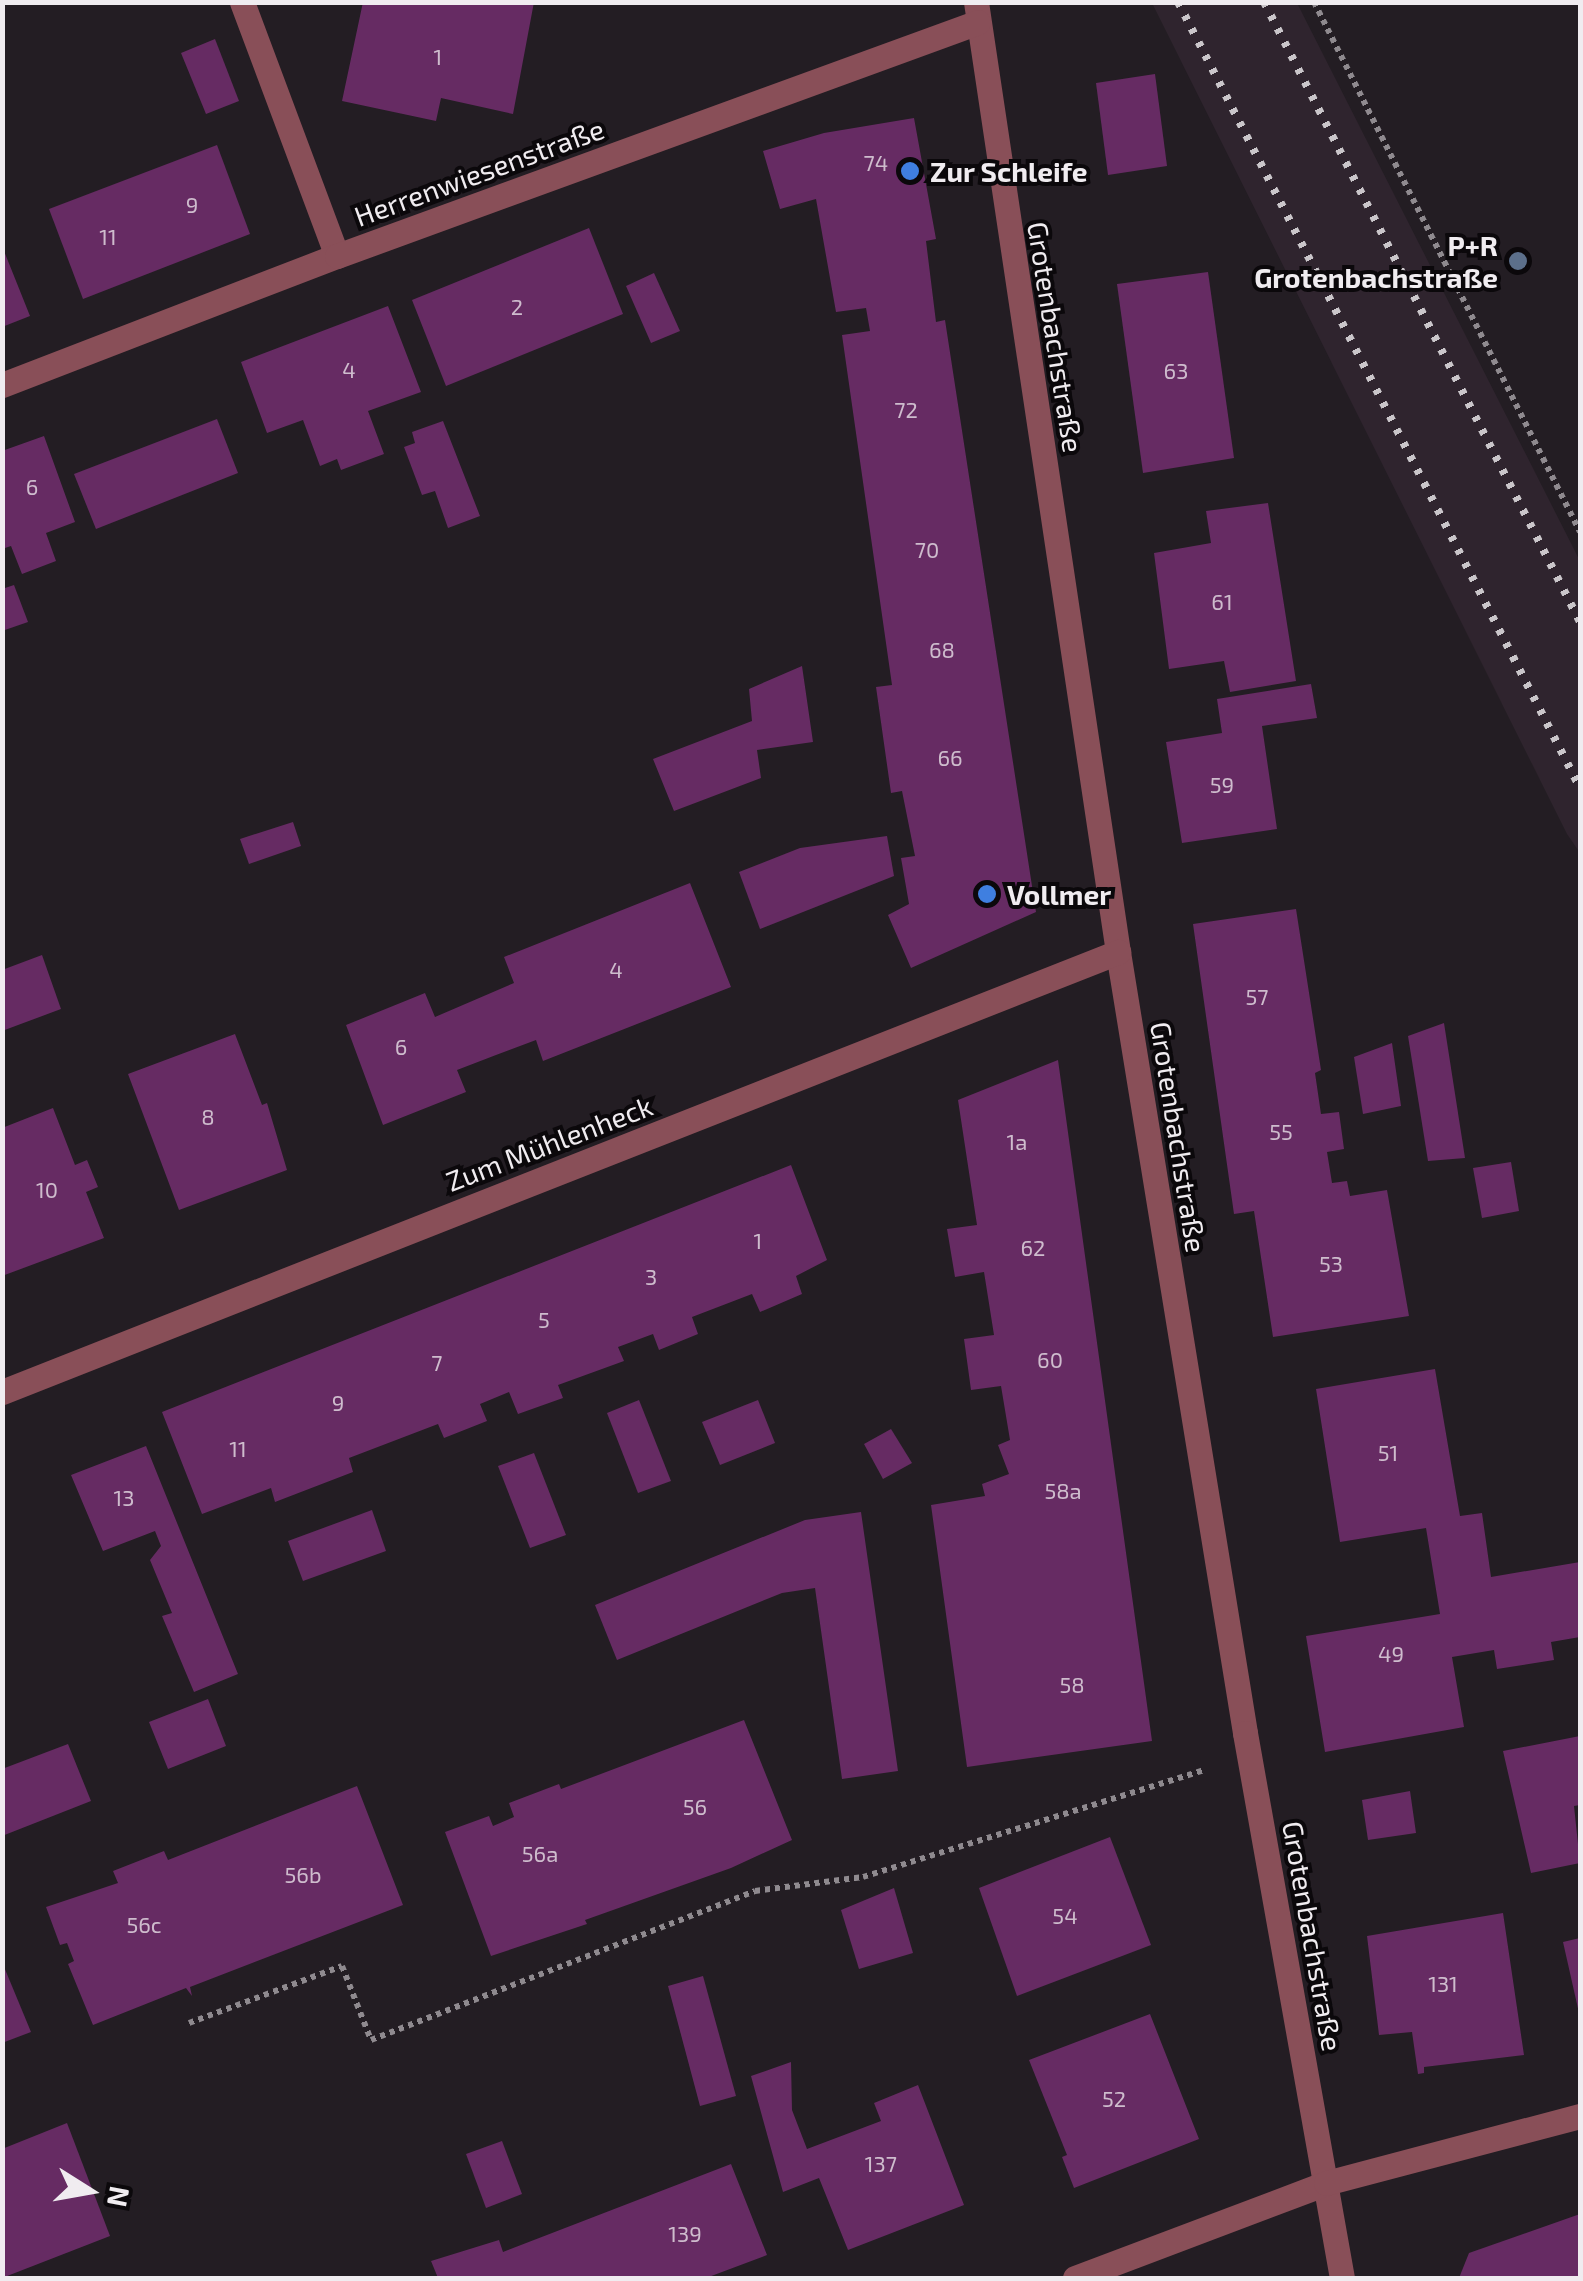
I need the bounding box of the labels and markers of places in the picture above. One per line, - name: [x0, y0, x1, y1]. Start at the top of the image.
- place label: Zur Schleife: [930, 154, 1088, 188]
- marker: Zur Schleife: [899, 160, 921, 182]
- place label: P+R Grotenbachstraße: [1254, 228, 1498, 294]
- marker: P+R Grotenbachstraße: [1507, 250, 1529, 272]
- place label: Vollmer: [1007, 877, 1111, 911]
- marker: Vollmer: [976, 883, 998, 905]

